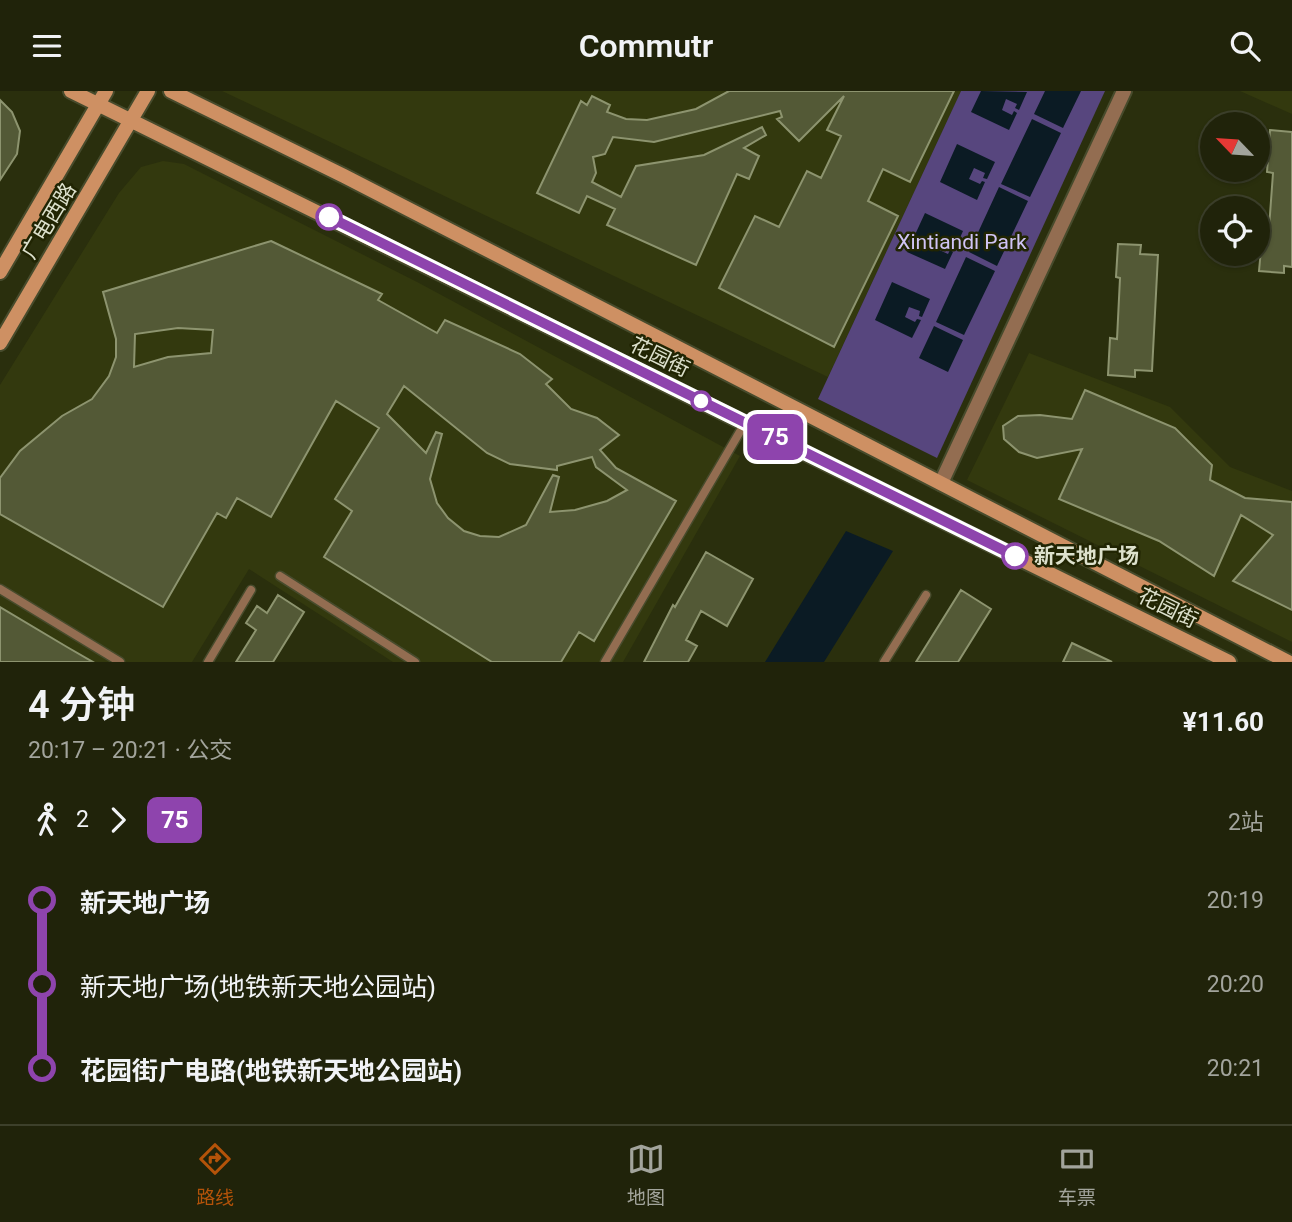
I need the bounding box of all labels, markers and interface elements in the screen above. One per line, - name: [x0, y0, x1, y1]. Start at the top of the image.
- icon: menu: [28, 27, 66, 65]
- text: Commutr: [579, 27, 713, 65]
- icon: search: [1226, 27, 1264, 65]
- north arrow: [1200, 112, 1270, 182]
- map controls: [1200, 112, 1270, 266]
- street label: 广电西路: [17, 179, 81, 263]
- button: locate: [1200, 196, 1270, 266]
- unlabelled marker: [316, 204, 342, 230]
- park label: Xintiandi Park: [897, 230, 1027, 254]
- street label: 花园街: [626, 332, 694, 382]
- unlabelled marker: [691, 391, 711, 411]
- line badge: 75: [744, 414, 806, 460]
- text: 75: [761, 423, 789, 451]
- marker: 新天地广场: [1002, 543, 1028, 569]
- place label: 新天地广场: [1034, 544, 1139, 568]
- street label: 花园街: [1134, 583, 1202, 633]
- text: 4 分钟: [28, 683, 135, 727]
- text: ¥11.60: [1183, 707, 1264, 737]
- text: 20:17 – 20:21 · 公交: [28, 737, 232, 764]
- icon: walk: [28, 801, 66, 839]
- icon: forward: [99, 801, 137, 839]
- text: 2: [76, 806, 89, 833]
- text: 75: [161, 806, 188, 834]
- text: 2站: [1228, 809, 1264, 836]
- text: 20:19: [1207, 887, 1264, 914]
- text: 新天地广场: [80, 888, 210, 918]
- text: 20:20: [1207, 971, 1264, 998]
- text: 新天地广场(地铁新天地公园站): [80, 972, 436, 1002]
- text: 20:21: [1207, 1055, 1264, 1082]
- text: 花园街广电路(地铁新天地公园站): [80, 1056, 462, 1086]
- tab: 路线: [196, 1140, 234, 1209]
- tab: 地图: [627, 1140, 665, 1209]
- tab: 车票: [1058, 1140, 1096, 1209]

